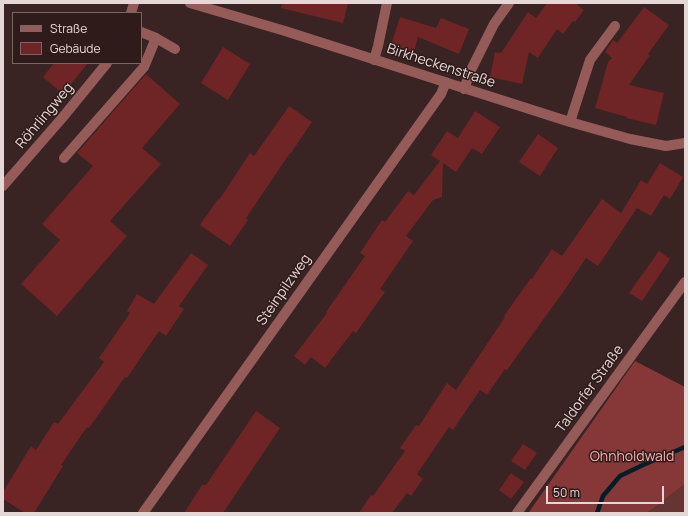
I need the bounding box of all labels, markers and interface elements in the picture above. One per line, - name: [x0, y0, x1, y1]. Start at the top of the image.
- legend: [12, 12, 142, 64]
- text: Straße: [50, 20, 87, 37]
- text: Gebäude: [50, 40, 101, 57]
- street label: Birkheckenstraße: [385, 41, 497, 91]
- street label: Röhrlingweg: [13, 80, 77, 152]
- street label: Steinpilzweg: [253, 251, 315, 329]
- street label: Taldorfer Straße: [553, 342, 627, 436]
- park label: Ohnholdwald: [590, 449, 674, 465]
- scale bar: [548, 478, 666, 504]
- text: 50 m: [553, 484, 580, 501]

